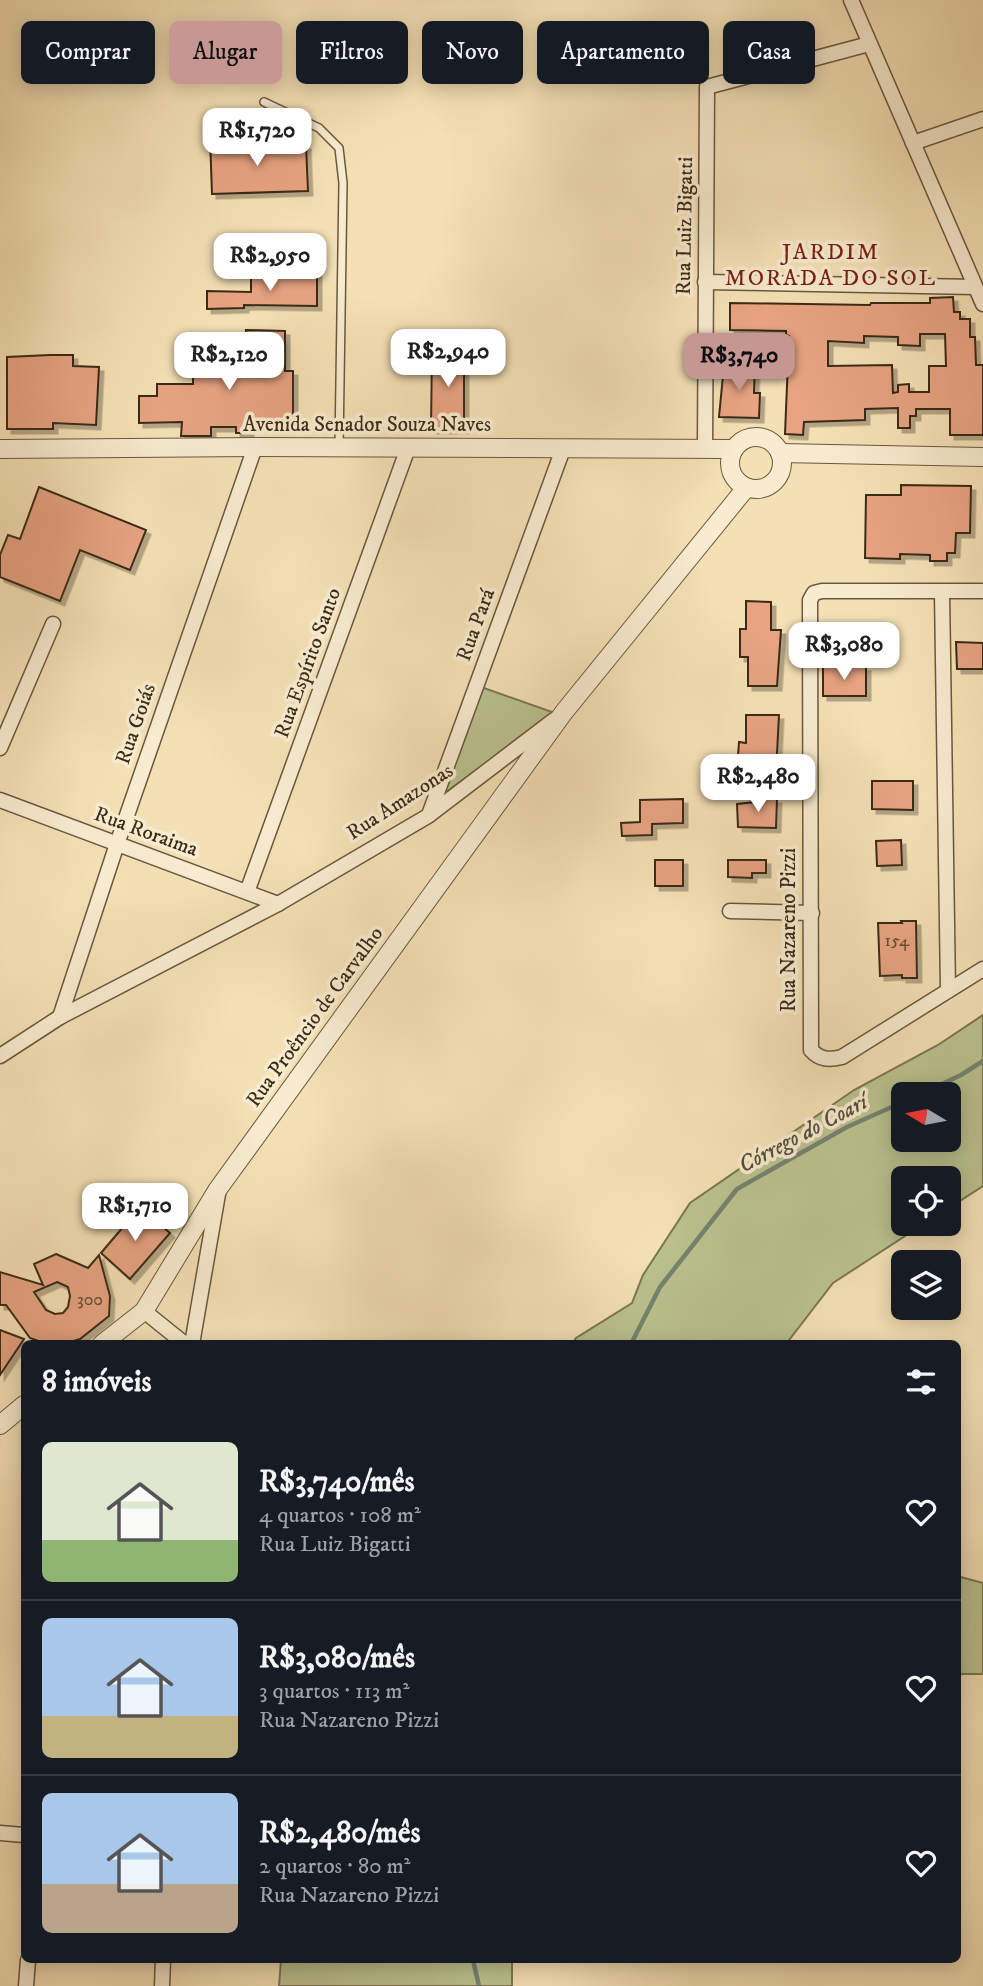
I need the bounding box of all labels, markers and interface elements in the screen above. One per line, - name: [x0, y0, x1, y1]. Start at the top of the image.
- chip: Comprar: [21, 21, 155, 84]
- chip: Alugar: [169, 21, 282, 84]
- chip: Filtros: [296, 21, 408, 84]
- chip: Novo: [422, 21, 523, 84]
- chip: Apartamento: [537, 21, 709, 84]
- chip: Casa: [723, 21, 815, 84]
- pin: R$1,720: [192, 108, 322, 168]
- text: R$1,720: [219, 116, 295, 145]
- street label: Rua Luiz Bigatti: [671, 157, 699, 295]
- pin: R$2,950: [205, 233, 335, 293]
- district label: JARDIM MORADA DO SOL: [725, 238, 937, 293]
- text: R$2,950: [230, 241, 310, 270]
- pin: R$2,940: [383, 330, 513, 389]
- pin: R$2,120: [164, 332, 294, 392]
- pin: R$3,740: [674, 334, 804, 393]
- text: R$2,940: [407, 337, 489, 366]
- text: R$2,120: [190, 340, 268, 369]
- text: R$3,740: [700, 341, 778, 370]
- street label: Avenida Senador Souza Naves: [243, 412, 491, 438]
- street label: Rua Espírito Santo: [269, 584, 347, 742]
- street label: Rua Pará: [451, 585, 501, 665]
- pin: R$3,080: [779, 622, 909, 682]
- text: R$3,080: [805, 630, 883, 659]
- street label: Rua Goiás: [110, 680, 162, 768]
- pin: R$2,480: [693, 754, 823, 814]
- street label: Rua Amazonas: [342, 758, 458, 846]
- text: R$2,480: [716, 762, 800, 791]
- street label: Rua Roraima: [91, 801, 201, 863]
- street label: Rua Nazareno Pizzi: [776, 848, 802, 1012]
- street label: Rua Proêncio de Carvalho: [241, 922, 389, 1112]
- house number: 154: [885, 930, 910, 952]
- north arrow: [891, 1082, 961, 1152]
- map controls: [891, 1082, 961, 1320]
- water label: Córrego do Coarí: [733, 1086, 876, 1180]
- button: locate: [891, 1166, 961, 1236]
- pin: R$1,710: [70, 1184, 200, 1243]
- text: R$1,710: [98, 1191, 172, 1220]
- button: layers: [891, 1250, 961, 1320]
- house number: 300: [77, 1289, 103, 1311]
- icon: filters: [902, 1363, 940, 1401]
- text: 8 imóveis: [42, 1364, 152, 1401]
- text: R$3,740/mês: [259, 1464, 414, 1501]
- icon: home: [98, 1470, 182, 1554]
- icon: heart: [902, 1493, 940, 1531]
- text: 4 quartos · 108 m²: [259, 1501, 421, 1530]
- text: Rua Luiz Bigatti: [259, 1530, 411, 1559]
- text: R$3,080/mês: [259, 1640, 415, 1677]
- icon: home: [98, 1646, 182, 1730]
- icon: heart: [902, 1669, 940, 1707]
- text: 3 quartos · 113 m²: [259, 1677, 409, 1706]
- text: Rua Nazareno Pizzi: [259, 1706, 439, 1735]
- text: R$2,480/mês: [259, 1815, 421, 1852]
- icon: home: [98, 1821, 182, 1905]
- icon: heart: [902, 1844, 940, 1882]
- text: 2 quartos · 80 m²: [259, 1852, 411, 1881]
- text: Rua Nazareno Pizzi: [259, 1881, 439, 1910]

